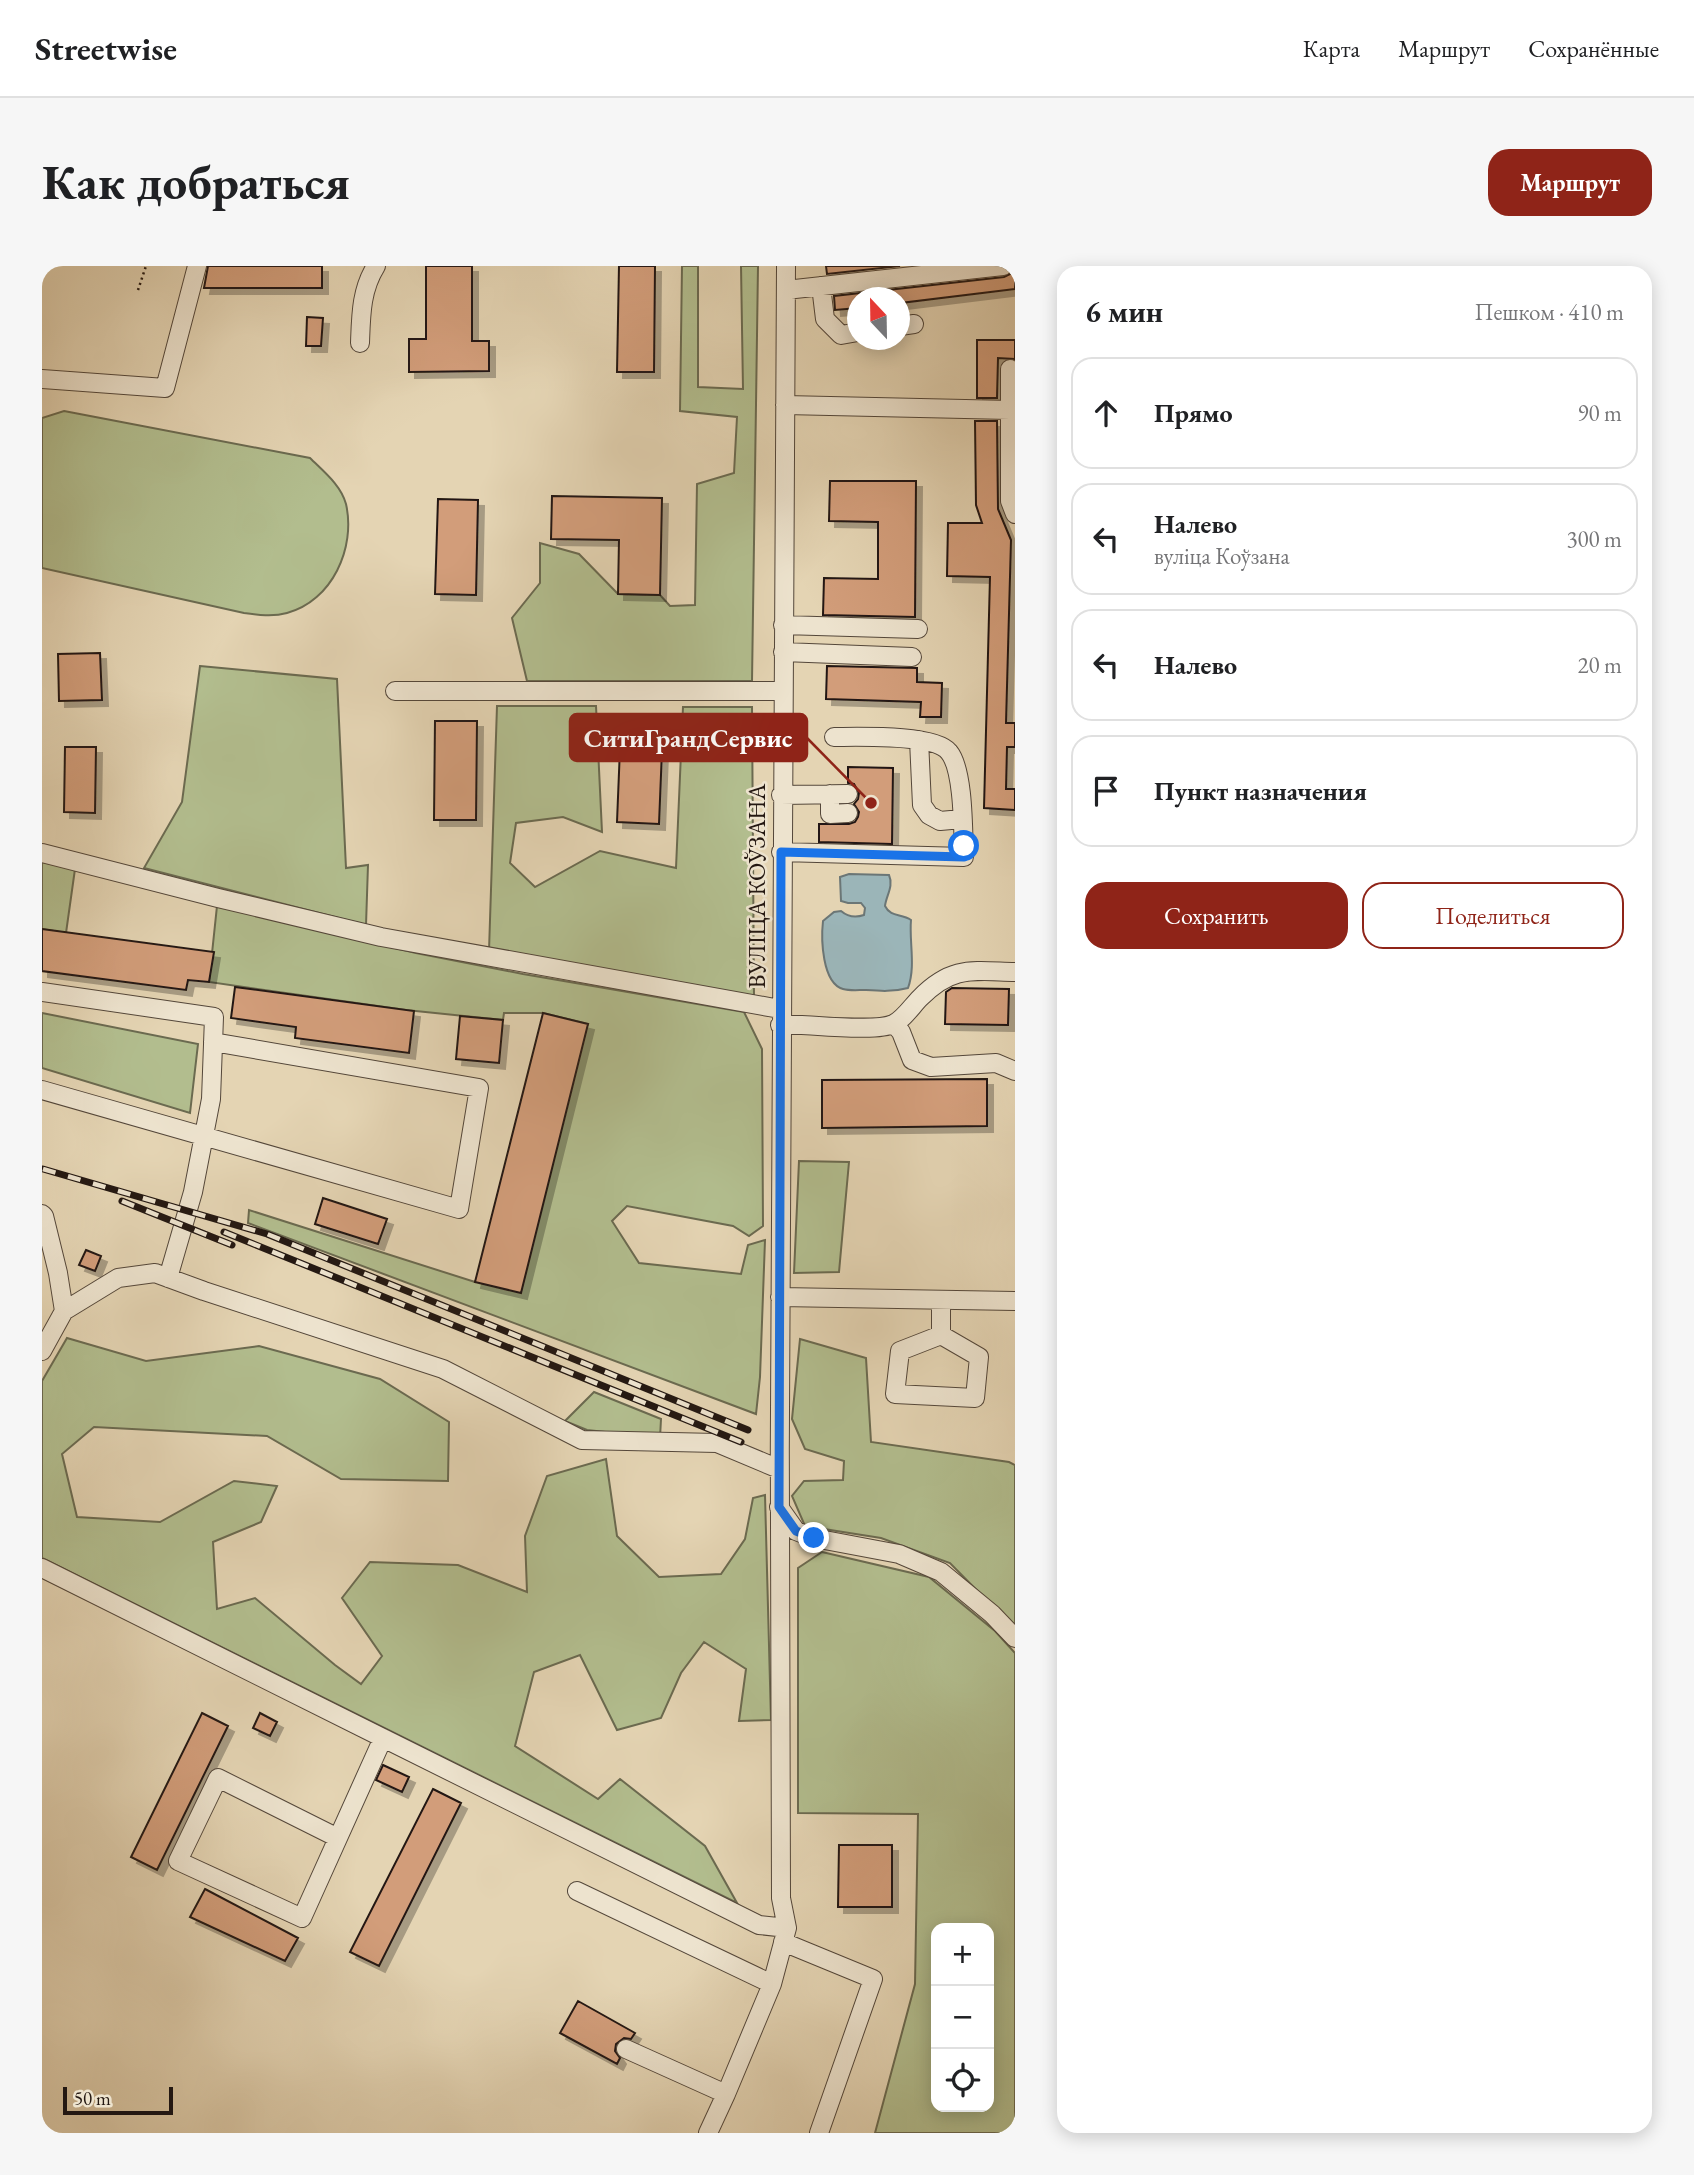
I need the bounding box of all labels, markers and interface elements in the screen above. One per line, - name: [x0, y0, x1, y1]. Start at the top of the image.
- text: Streetwise: [35, 27, 177, 70]
- text: Карта: [1303, 33, 1360, 64]
- text: Маршрут: [1398, 33, 1490, 64]
- text: Сохранённые: [1528, 33, 1659, 64]
- button: Маршрут: [1488, 149, 1652, 216]
- text: Как добраться: [42, 150, 350, 214]
- north arrow: [847, 287, 910, 350]
- text: 6 мин: [1085, 292, 1163, 331]
- text: Пешком · 410 m: [1475, 297, 1624, 327]
- icon: ahead: [1087, 394, 1125, 432]
- text: Прямо: [1154, 396, 1233, 430]
- text: 90 m: [1577, 398, 1622, 428]
- text: Налево: [1154, 507, 1237, 541]
- icon: left: [1087, 520, 1125, 558]
- text: 300 m: [1566, 524, 1622, 554]
- text: вуліца Коўзана: [1154, 541, 1290, 571]
- icon: left: [1087, 646, 1125, 684]
- text: Налево: [1154, 648, 1237, 682]
- text: 20 m: [1577, 650, 1622, 680]
- callout: СитиГрандСервис: [570, 714, 807, 761]
- text: СитиГрандСервис: [584, 721, 793, 755]
- icon: arrive: [1087, 772, 1125, 810]
- text: Пункт назначения: [1154, 774, 1367, 808]
- street label: ВУЛІЦА КОЎЗАНА: [741, 783, 772, 988]
- route start: [948, 830, 979, 861]
- button: Сохранить: [1085, 882, 1348, 949]
- button: Поделиться: [1362, 882, 1624, 949]
- route end: [798, 1522, 829, 1553]
- map controls: [931, 1923, 994, 2112]
- button: +: [931, 1923, 994, 1986]
- button: −: [931, 1986, 994, 2049]
- button: locate: [931, 2049, 994, 2112]
- scale bar: [63, 2084, 173, 2116]
- text: 50 m: [74, 2086, 111, 2111]

